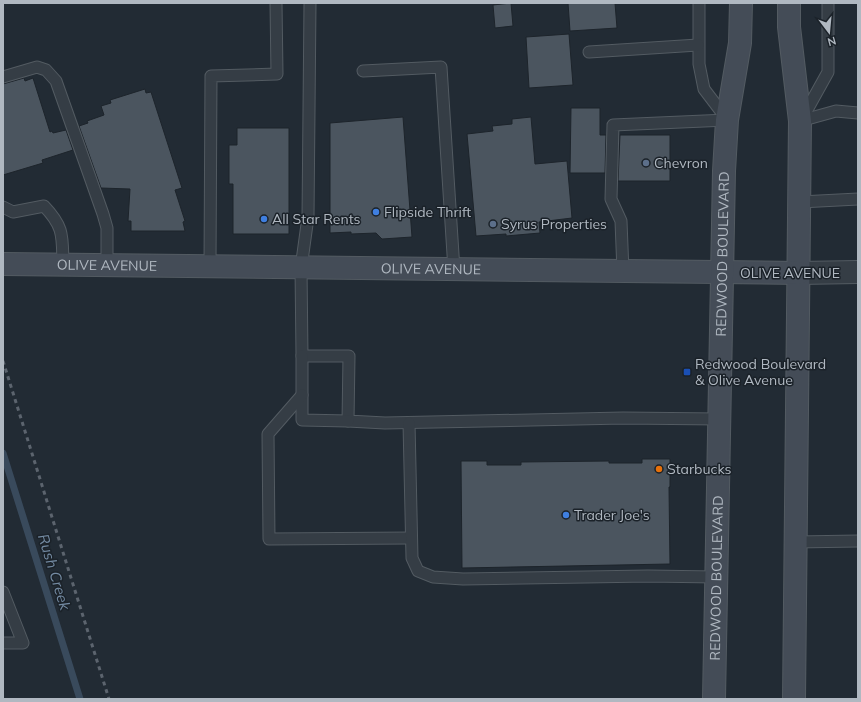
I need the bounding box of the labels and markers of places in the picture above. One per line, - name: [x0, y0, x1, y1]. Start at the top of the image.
- place label: Chevron: [654, 154, 708, 172]
- marker: Chevron: [641, 158, 651, 168]
- place label: Flipside Thrift: [384, 203, 471, 221]
- marker: Flipside Thrift: [371, 207, 381, 217]
- place label: All Star Rents: [272, 210, 361, 228]
- marker: All Star Rents: [259, 214, 269, 224]
- place label: Syrus Properties: [501, 215, 607, 233]
- marker: Syrus Properties: [488, 219, 498, 229]
- place label: Redwood Boulevard & Olive Avenue: [695, 355, 826, 389]
- marker: Redwood Boulevard & Olive Avenue: [682, 367, 692, 377]
- place label: Starbucks: [667, 460, 732, 478]
- marker: Starbucks: [654, 464, 664, 474]
- place label: Trader Joe's: [574, 506, 650, 524]
- marker: Trader Joe's: [561, 510, 571, 520]

